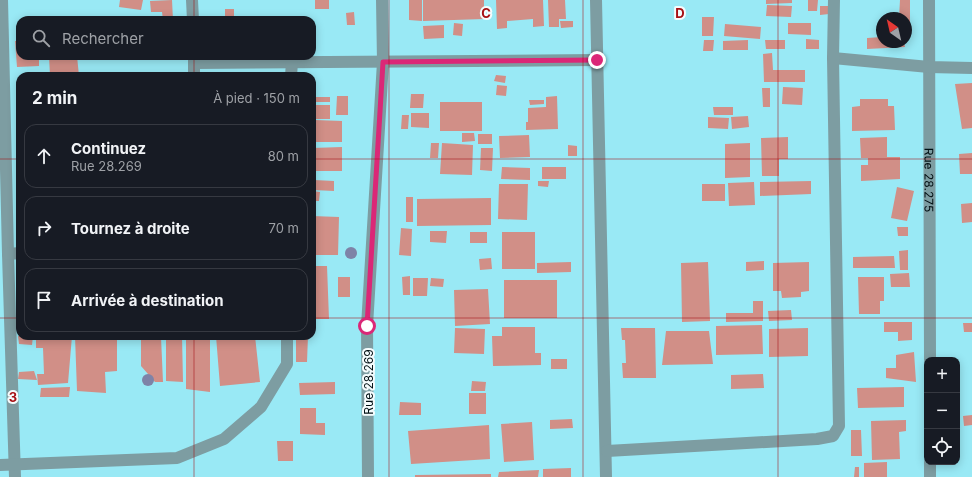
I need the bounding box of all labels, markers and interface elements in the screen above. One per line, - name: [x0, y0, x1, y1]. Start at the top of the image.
- text: C: [481, 5, 491, 21]
- text: D: [675, 5, 685, 21]
- north arrow: [876, 12, 912, 48]
- search box: [16, 16, 316, 60]
- icon: search: [30, 27, 52, 49]
- text: Rechercher: [62, 29, 144, 48]
- route end: [588, 51, 606, 69]
- text: 2 min: [32, 88, 77, 108]
- text: À pied · 150 m: [213, 90, 300, 106]
- text: Continuez: [71, 139, 146, 158]
- icon: ahead: [33, 145, 55, 167]
- text: 80 m: [268, 148, 299, 164]
- street label: Rue 28.275: [922, 148, 937, 212]
- text: Rue 28.269: [71, 158, 142, 174]
- icon: right: [33, 217, 55, 239]
- text: Tournez à droite: [71, 219, 190, 238]
- text: 70 m: [269, 220, 299, 236]
- icon: arrive: [33, 289, 55, 311]
- text: Arrivée à destination: [71, 291, 224, 310]
- route start: [358, 317, 376, 335]
- street label: Rue 28.269: [361, 349, 376, 415]
- map controls: [924, 357, 960, 465]
- button: +: [924, 357, 960, 393]
- text: 3: [9, 389, 17, 405]
- button: −: [924, 393, 960, 429]
- button: locate: [924, 429, 960, 465]

